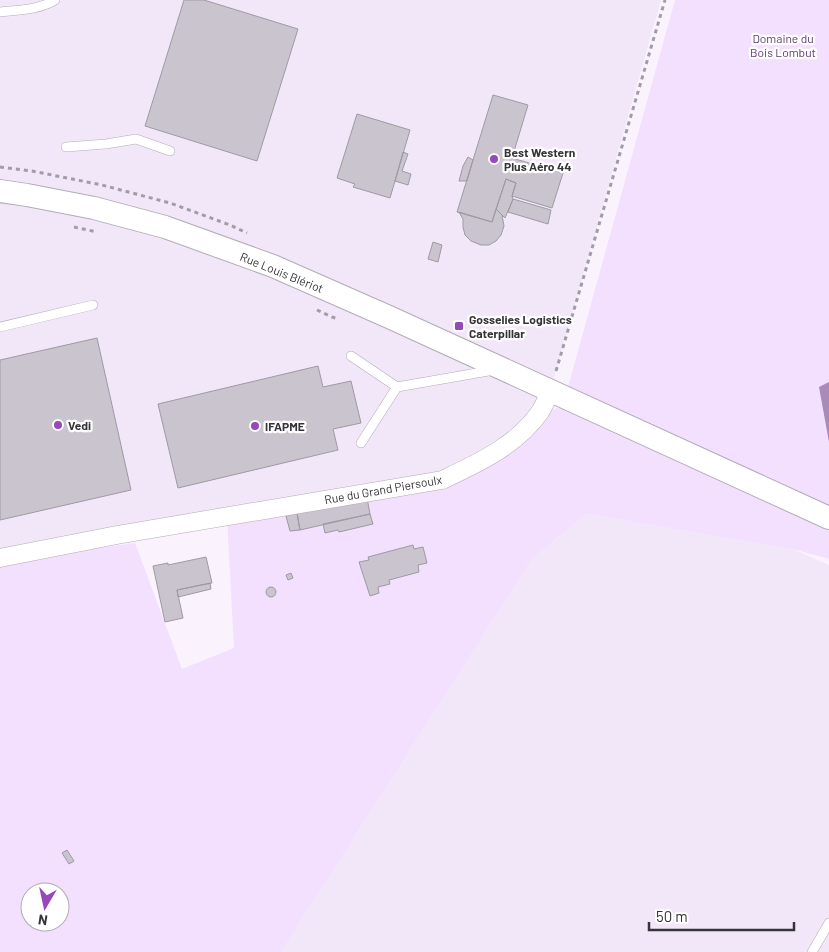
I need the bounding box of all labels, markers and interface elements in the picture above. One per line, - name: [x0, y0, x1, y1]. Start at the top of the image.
- park label: Domaine du Bois Lombut: [750, 31, 816, 59]
- place label: Best Western Plus Aéro 44: [504, 145, 575, 173]
- marker: Best Western Plus Aéro 44: [488, 153, 500, 165]
- street label: Rue Louis Blériot: [238, 249, 326, 295]
- place label: Gosselies Logistics Caterpillar: [469, 312, 572, 340]
- marker: Gosselies Logistics Caterpillar: [453, 320, 465, 332]
- place label: Vedi: [68, 418, 91, 432]
- marker: Vedi: [52, 419, 64, 431]
- place label: IFAPME: [265, 419, 305, 433]
- marker: IFAPME: [249, 420, 261, 432]
- street label: Rue du Grand Piersoulx: [323, 472, 443, 506]
- north arrow: [20, 882, 70, 932]
- scale bar: [649, 900, 794, 932]
- text: 50 m: [656, 907, 688, 925]
- text: N: [37, 911, 49, 929]

